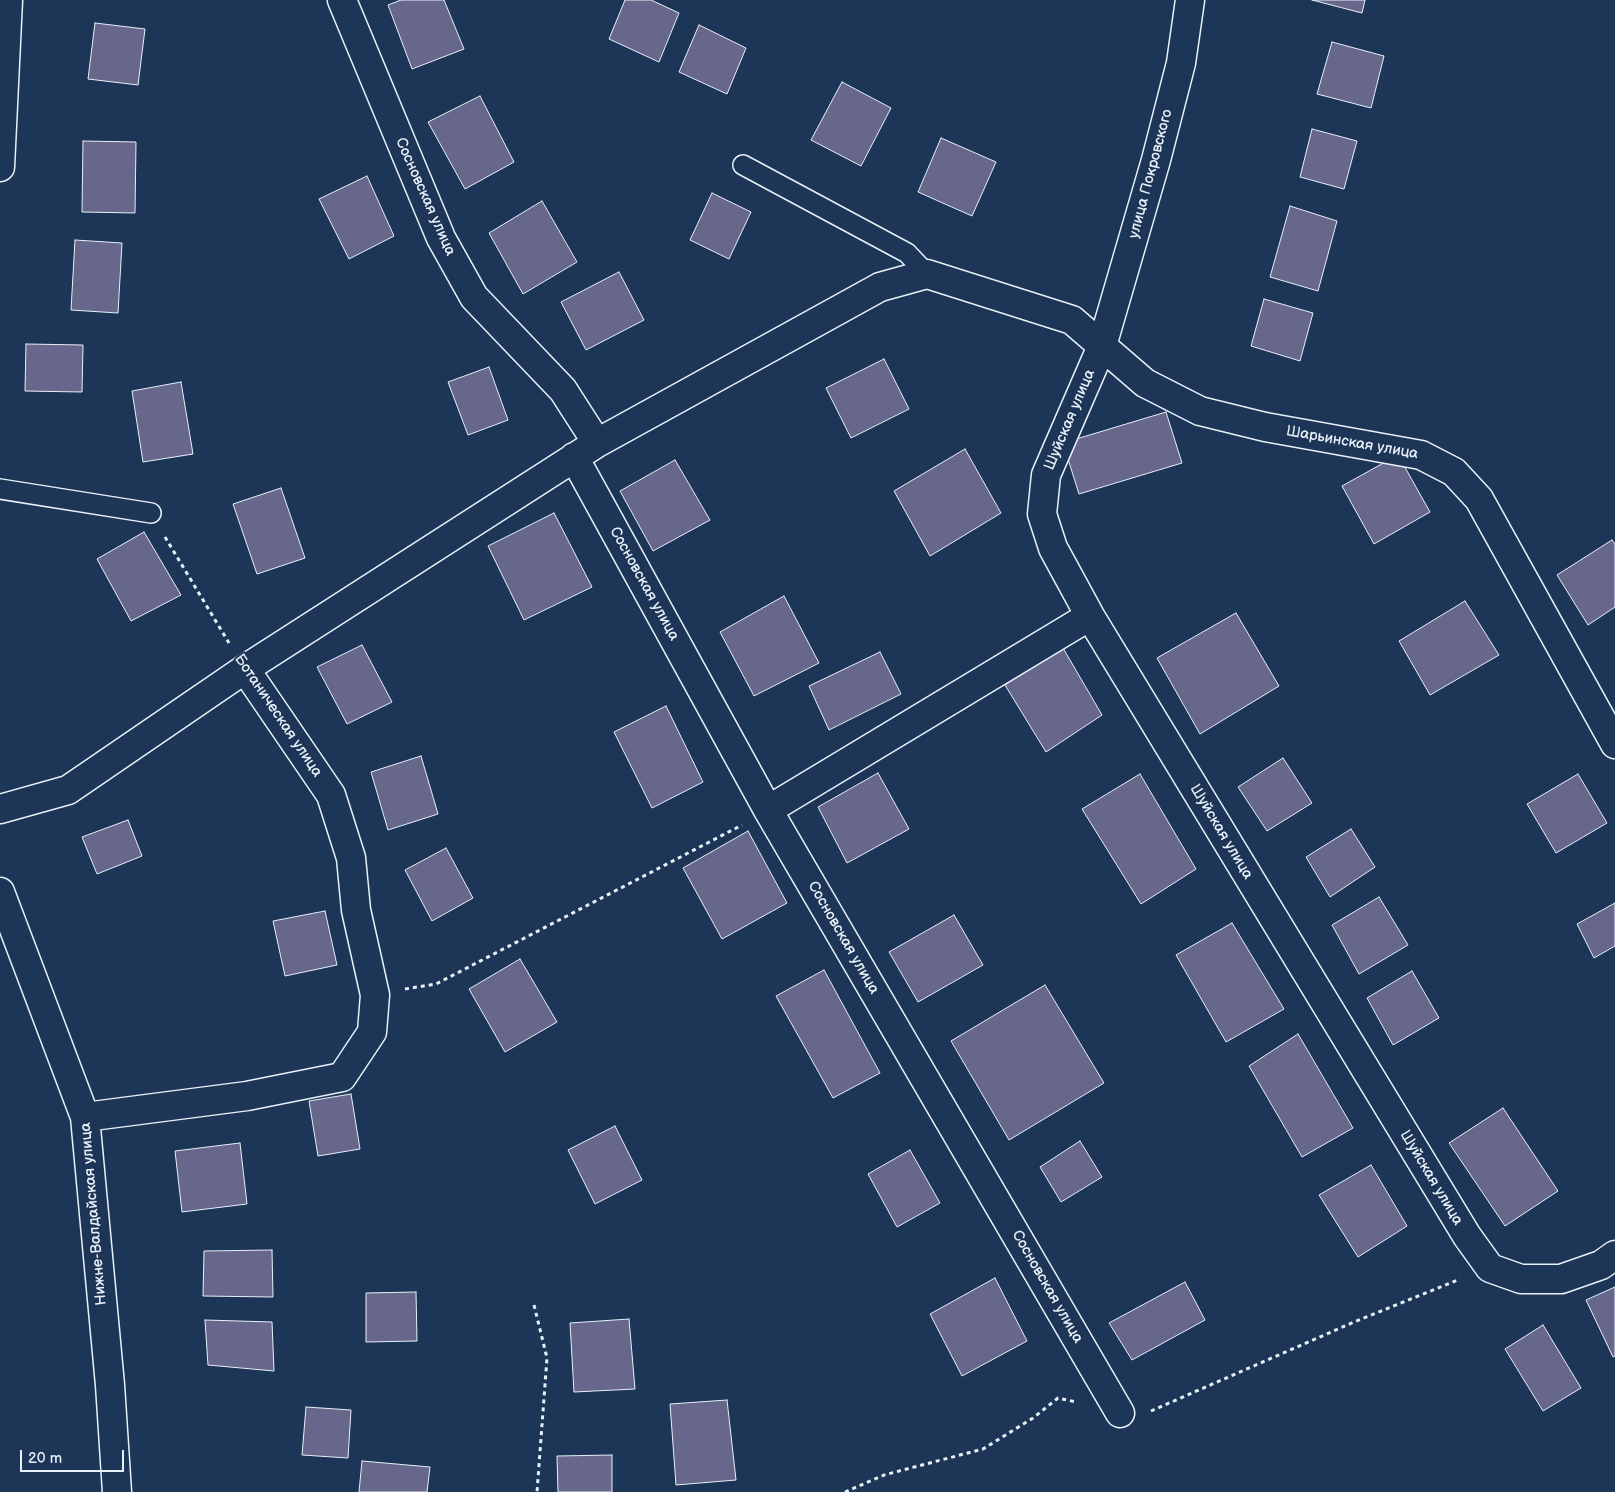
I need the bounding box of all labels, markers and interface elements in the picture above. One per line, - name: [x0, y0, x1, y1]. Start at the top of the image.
- street label: улица Покровского: [1125, 107, 1177, 241]
- street label: Сосновская улица: [391, 135, 459, 259]
- street label: Шуйская улица: [1041, 367, 1099, 473]
- street label: Шарьинская улица: [1284, 423, 1420, 463]
- street label: Сосновская улица: [605, 524, 683, 644]
- street label: Ботаническая улица: [230, 651, 326, 781]
- street label: Шуйская улица: [1186, 781, 1256, 883]
- street label: Сосновская улица: [803, 878, 883, 998]
- street label: Нижне-Валдайская улица: [77, 1122, 111, 1306]
- street label: Шуйская улица: [1396, 1127, 1466, 1229]
- street label: Сосновская улица: [1007, 1227, 1087, 1347]
- scale bar: [22, 1440, 126, 1472]
- text: 20 m: [28, 1449, 62, 1468]

